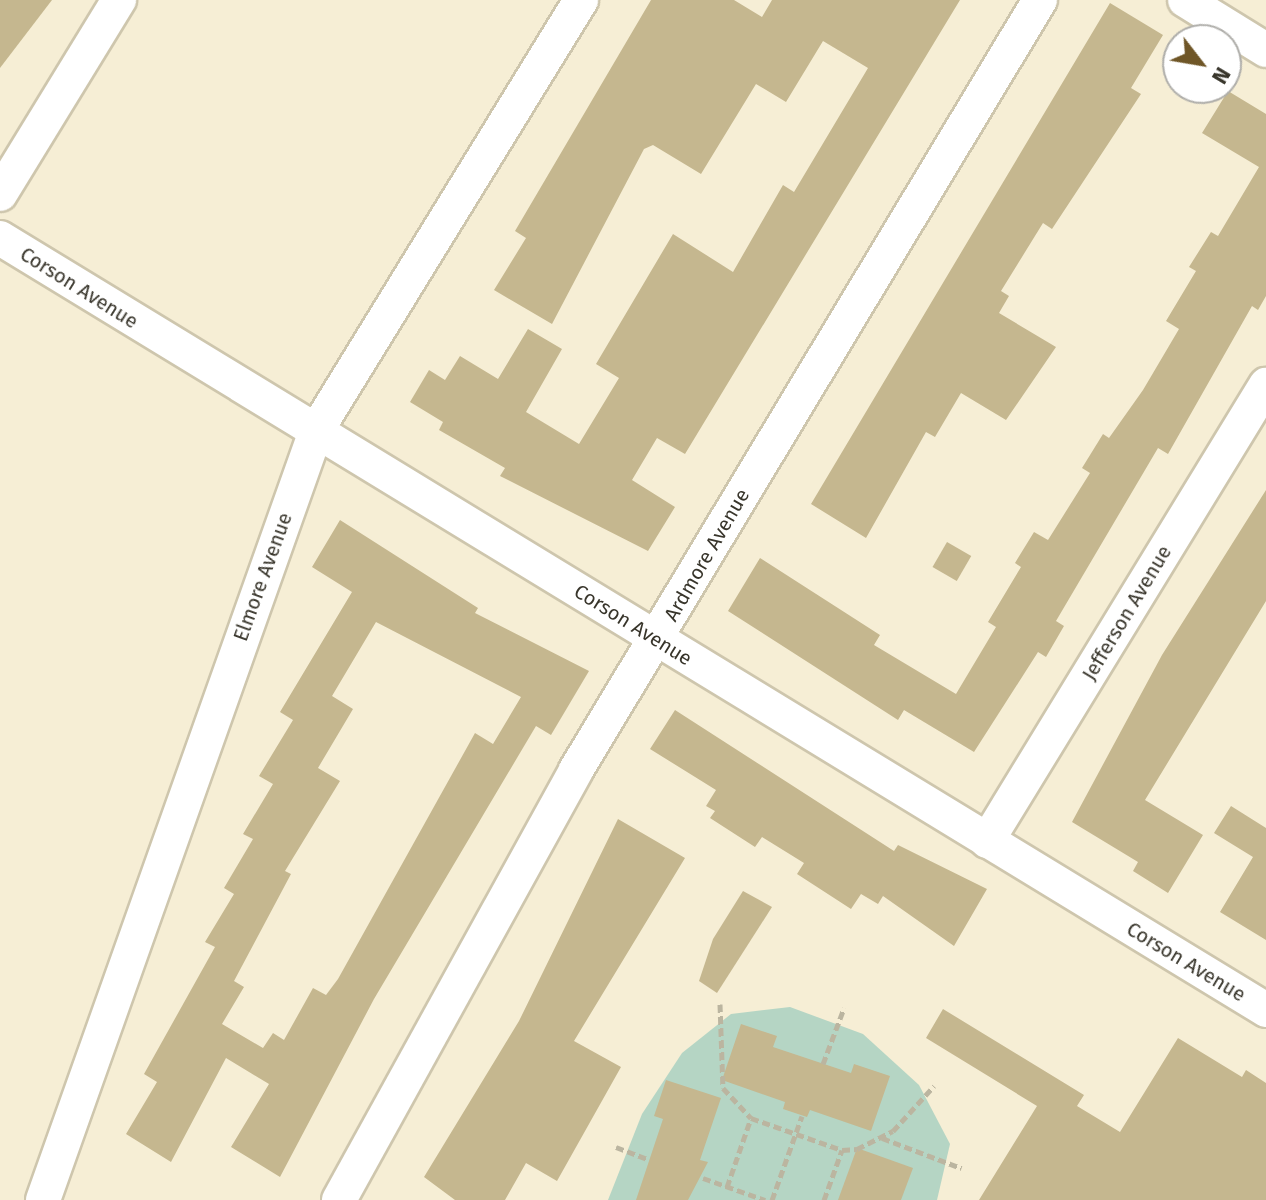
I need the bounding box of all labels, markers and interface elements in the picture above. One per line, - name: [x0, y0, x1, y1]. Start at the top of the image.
- north arrow: [1162, 24, 1242, 104]
- text: N: [1206, 62, 1237, 89]
- street label: Corson Avenue: [16, 242, 142, 334]
- street label: Ardmore Avenue: [659, 484, 755, 626]
- street label: Elmore Avenue: [229, 509, 297, 645]
- street label: Jefferson Avenue: [1077, 541, 1177, 685]
- street label: Corson Avenue: [570, 579, 696, 671]
- street label: Corson Avenue: [1122, 917, 1250, 1007]

